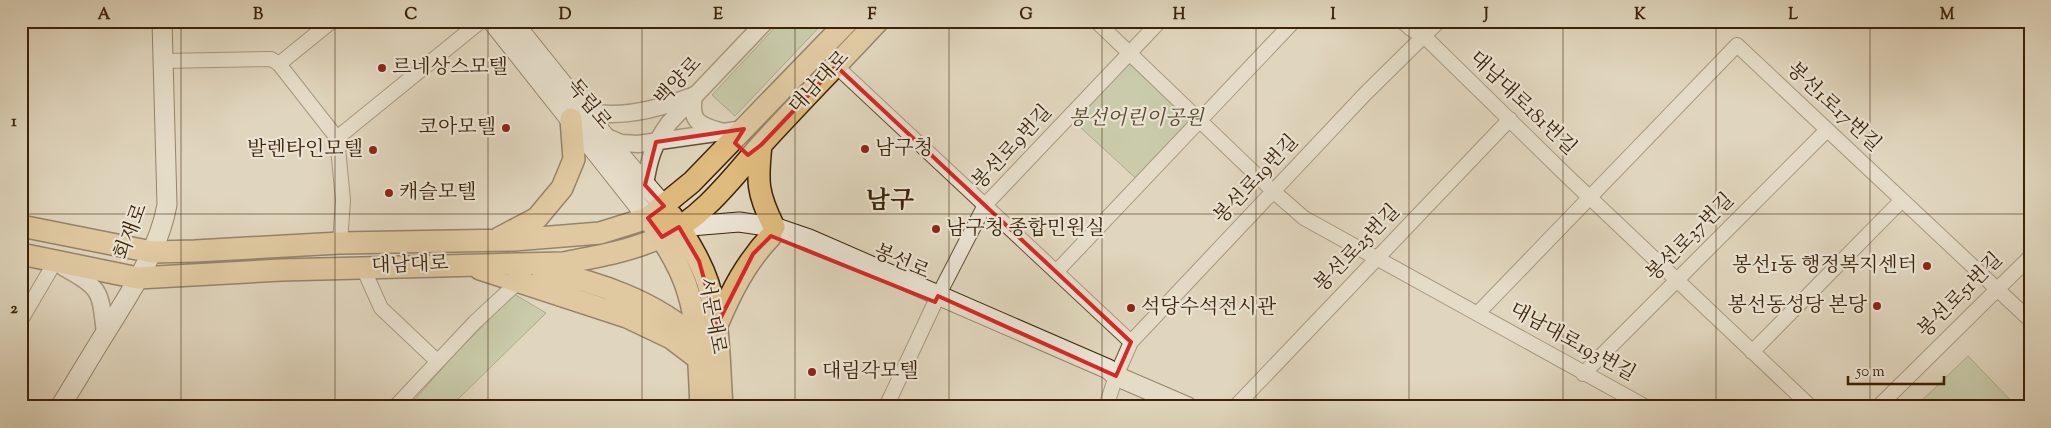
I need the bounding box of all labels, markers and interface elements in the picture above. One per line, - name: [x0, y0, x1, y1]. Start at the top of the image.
- text: A: [98, 4, 111, 27]
- text: B: [253, 4, 263, 27]
- text: C: [405, 4, 418, 27]
- text: D: [559, 4, 572, 27]
- text: E: [713, 4, 723, 27]
- text: F: [868, 4, 877, 27]
- text: G: [1019, 4, 1033, 27]
- text: H: [1173, 4, 1186, 27]
- text: I: [1330, 4, 1336, 27]
- text: J: [1482, 4, 1489, 27]
- text: K: [1634, 4, 1646, 27]
- text: L: [1788, 4, 1798, 27]
- text: M: [1940, 4, 1955, 27]
- street label: 대남대로: [783, 45, 857, 121]
- street label: 대남대로181번길: [1462, 45, 1582, 163]
- street label: 백양로: [649, 51, 709, 113]
- place label: 르네상스모텔: [392, 54, 508, 83]
- street label: 봉선1로17번길: [1779, 56, 1887, 160]
- marker: 르네상스모텔: [376, 62, 388, 74]
- street label: 독립로: [558, 73, 618, 137]
- street label: 봉선로9번길: [966, 99, 1060, 197]
- park label: 봉선어린이공원: [1068, 105, 1205, 134]
- text: 1: [11, 111, 17, 134]
- place label: 코아모텔: [419, 114, 496, 143]
- marker: 코아모텔: [500, 122, 512, 134]
- street label: 봉선로19번길: [1208, 129, 1306, 231]
- place label: 남구청: [875, 135, 933, 164]
- place label: 발렌타인모텔: [247, 136, 363, 165]
- marker: 남구청: [859, 143, 871, 155]
- marker: 발렌타인모텔: [367, 144, 379, 156]
- place label: 캐슬모텔: [399, 179, 476, 208]
- district label: 남구: [866, 184, 914, 220]
- marker: 캐슬모텔: [383, 187, 395, 199]
- street label: 봉선로37번길: [1640, 187, 1742, 289]
- street label: 봉선로25번길: [1308, 198, 1408, 300]
- street label: 회재로: [108, 200, 156, 264]
- place label: 남구청 종합민원실: [946, 215, 1105, 244]
- marker: 남구청 종합민원실: [930, 223, 942, 235]
- street label: 봉선로: [869, 238, 933, 288]
- street label: 봉선로51번길: [1912, 247, 2010, 345]
- street label: 대남대로: [371, 250, 449, 282]
- place label: 봉선1동 행정복지센터: [1732, 252, 1917, 281]
- marker: 봉선1동 행정복지센터: [1921, 260, 1933, 272]
- street label: 서문대로: [690, 275, 732, 357]
- place label: 봉선동성당 본당: [1728, 292, 1868, 321]
- place label: 석당수석전시관: [1141, 294, 1277, 323]
- street label: 대남대로193번길: [1504, 296, 1640, 390]
- text: 2: [10, 298, 18, 321]
- marker: 봉선동성당 본당: [1871, 300, 1883, 312]
- marker: 석당수석전시관: [1125, 302, 1137, 314]
- scale bar: [1848, 353, 1945, 385]
- place label: 대림각모텔: [822, 358, 919, 387]
- text: 50 m: [1855, 362, 1885, 383]
- marker: 대림각모텔: [806, 366, 818, 378]

